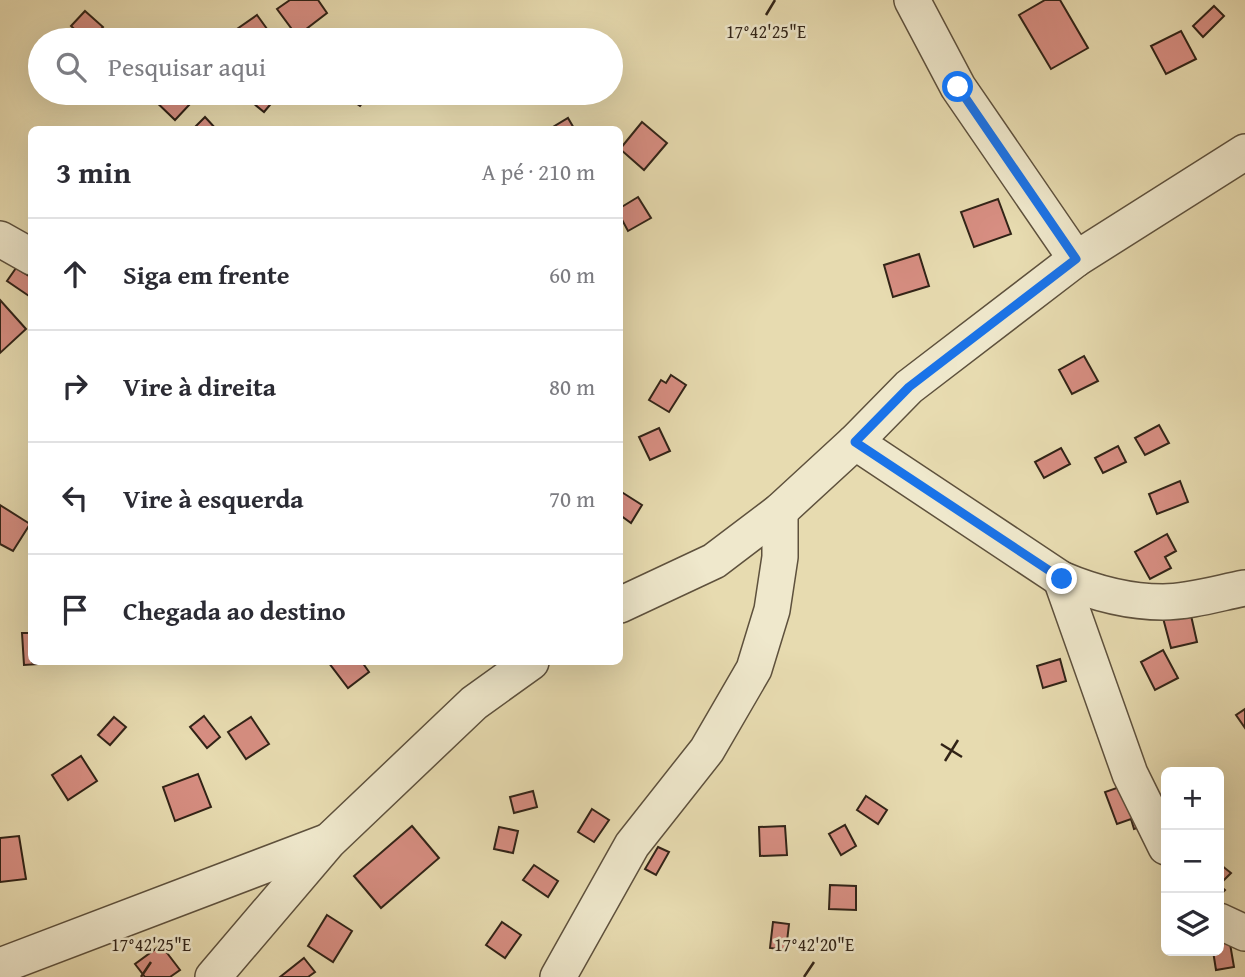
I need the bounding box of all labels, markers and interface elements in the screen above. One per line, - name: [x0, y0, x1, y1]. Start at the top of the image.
- text: 17°42'25"E: [726, 18, 806, 45]
- search box: [28, 28, 623, 105]
- text: Pesquisar aqui: [108, 47, 266, 86]
- icon: search: [52, 48, 90, 86]
- route start: [942, 71, 973, 102]
- text: 3 min: [56, 150, 131, 194]
- text: A pé · 210 m: [482, 155, 595, 188]
- icon: ahead: [56, 255, 94, 293]
- text: Siga em frente: [123, 255, 290, 294]
- text: 60 m: [549, 258, 595, 291]
- icon: right: [56, 367, 94, 405]
- text: Vire à direita: [123, 367, 276, 406]
- text: 80 m: [549, 370, 595, 403]
- icon: left: [56, 479, 94, 517]
- text: Vire à esquerda: [123, 479, 304, 518]
- text: 70 m: [549, 482, 595, 515]
- route end: [1046, 563, 1077, 594]
- icon: arrive: [56, 591, 94, 629]
- text: Chegada ao destino: [123, 591, 346, 630]
- map controls: [1161, 767, 1224, 956]
- button: +: [1161, 767, 1224, 830]
- button: −: [1161, 830, 1224, 893]
- button: layers: [1161, 893, 1224, 956]
- text: 17°42'25"E: [111, 931, 191, 958]
- text: 17°42'20"E: [774, 931, 854, 958]

